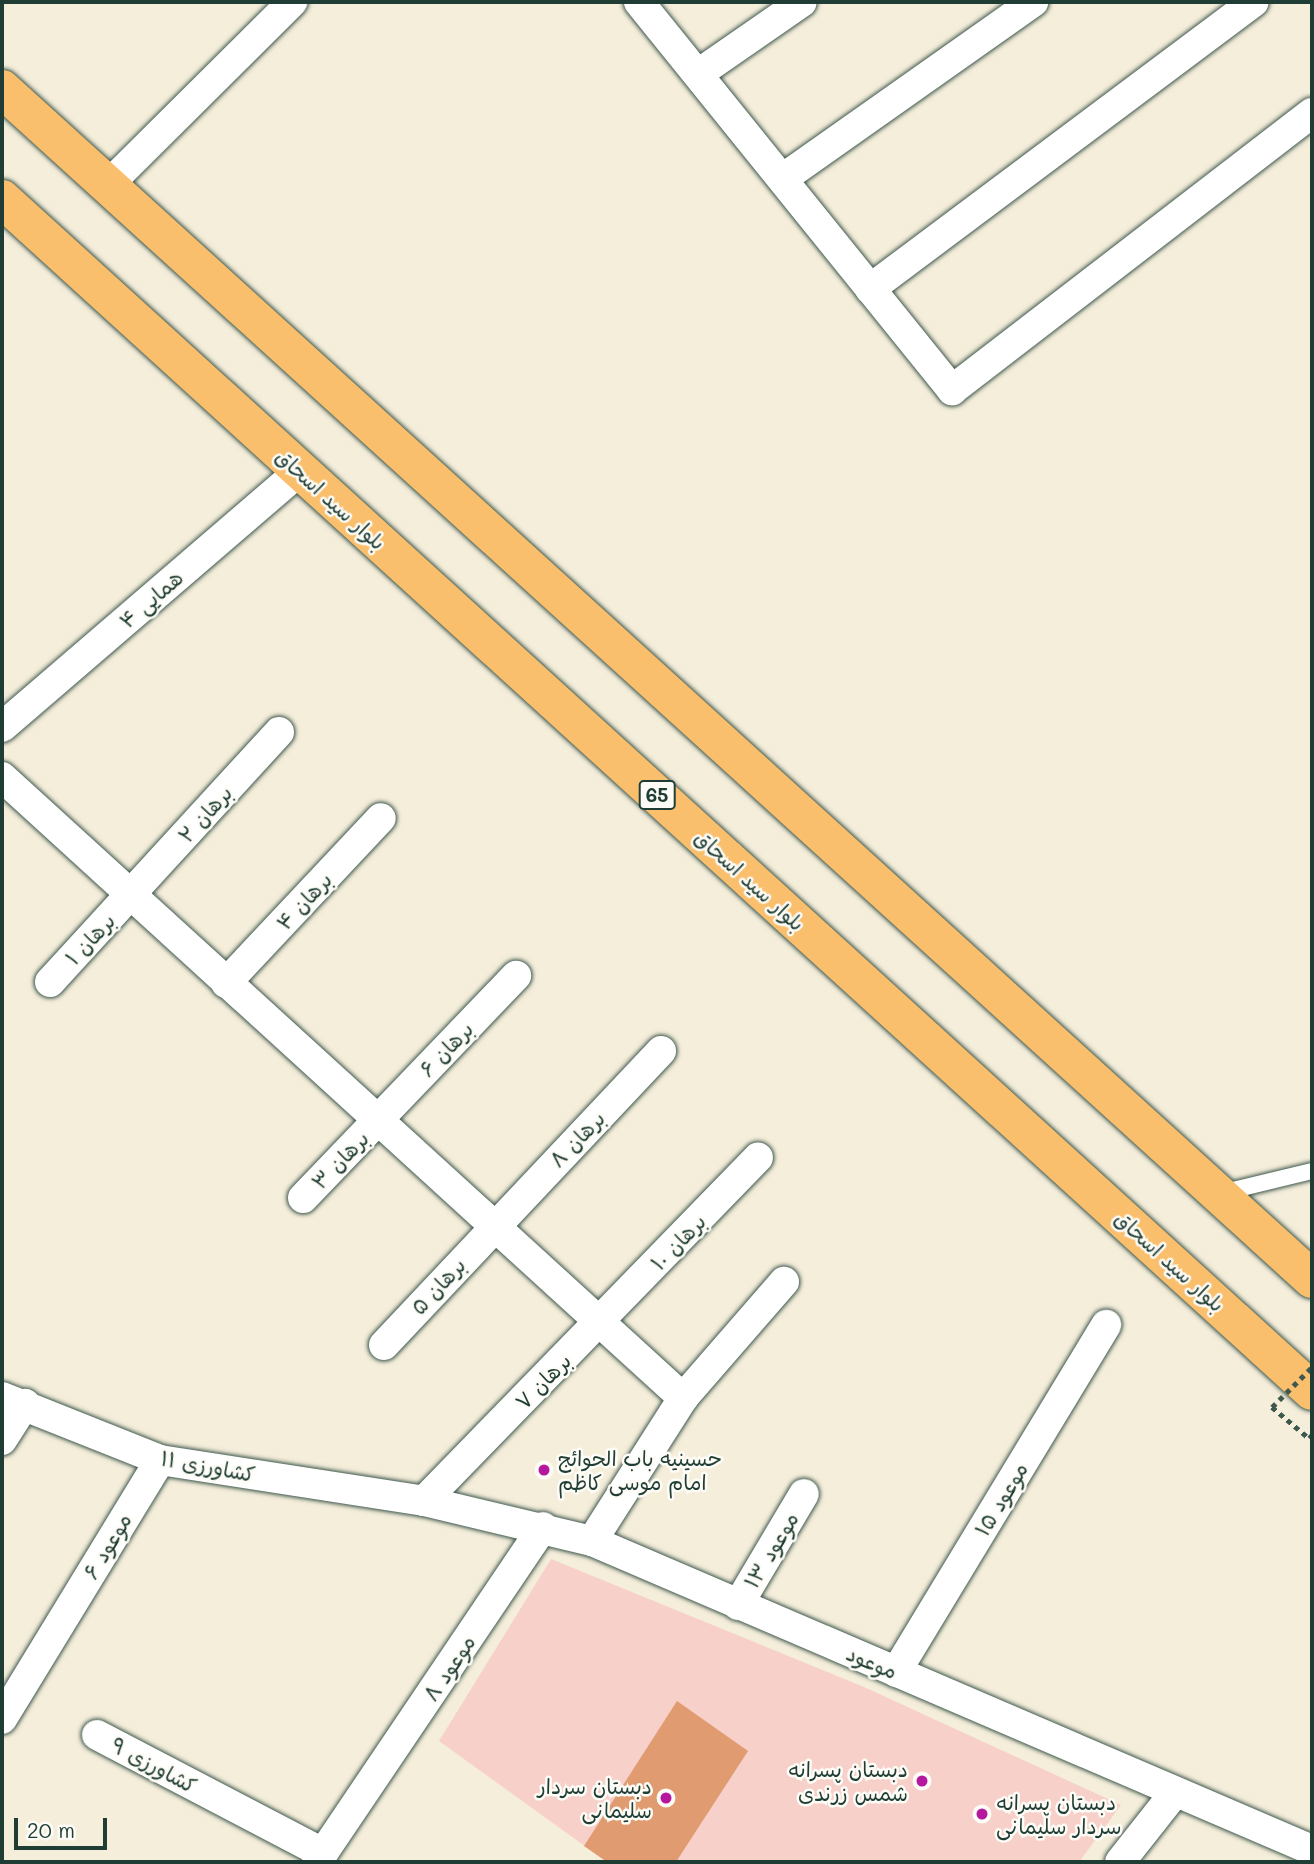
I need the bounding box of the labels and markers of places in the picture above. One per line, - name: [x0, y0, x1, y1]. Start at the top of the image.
- place label: حسینیه باب الحوائج امام موسی کاظم: [558, 1445, 722, 1495]
- marker: حسینیه باب الحوائج امام موسی کاظم: [536, 1462, 552, 1478]
- place label: دبستان پسرانه شمس زرندی: [788, 1756, 908, 1806]
- place label: دبستان سردار سلیمانی: [538, 1773, 652, 1823]
- marker: دبستان پسرانه شمس زرندی: [914, 1773, 930, 1789]
- place label: دبستان پسرانه سردار سلیمانی: [996, 1789, 1121, 1839]
- marker: دبستان سردار سلیمانی: [658, 1790, 674, 1806]
- marker: دبستان پسرانه سردار سلیمانی: [974, 1806, 990, 1822]

